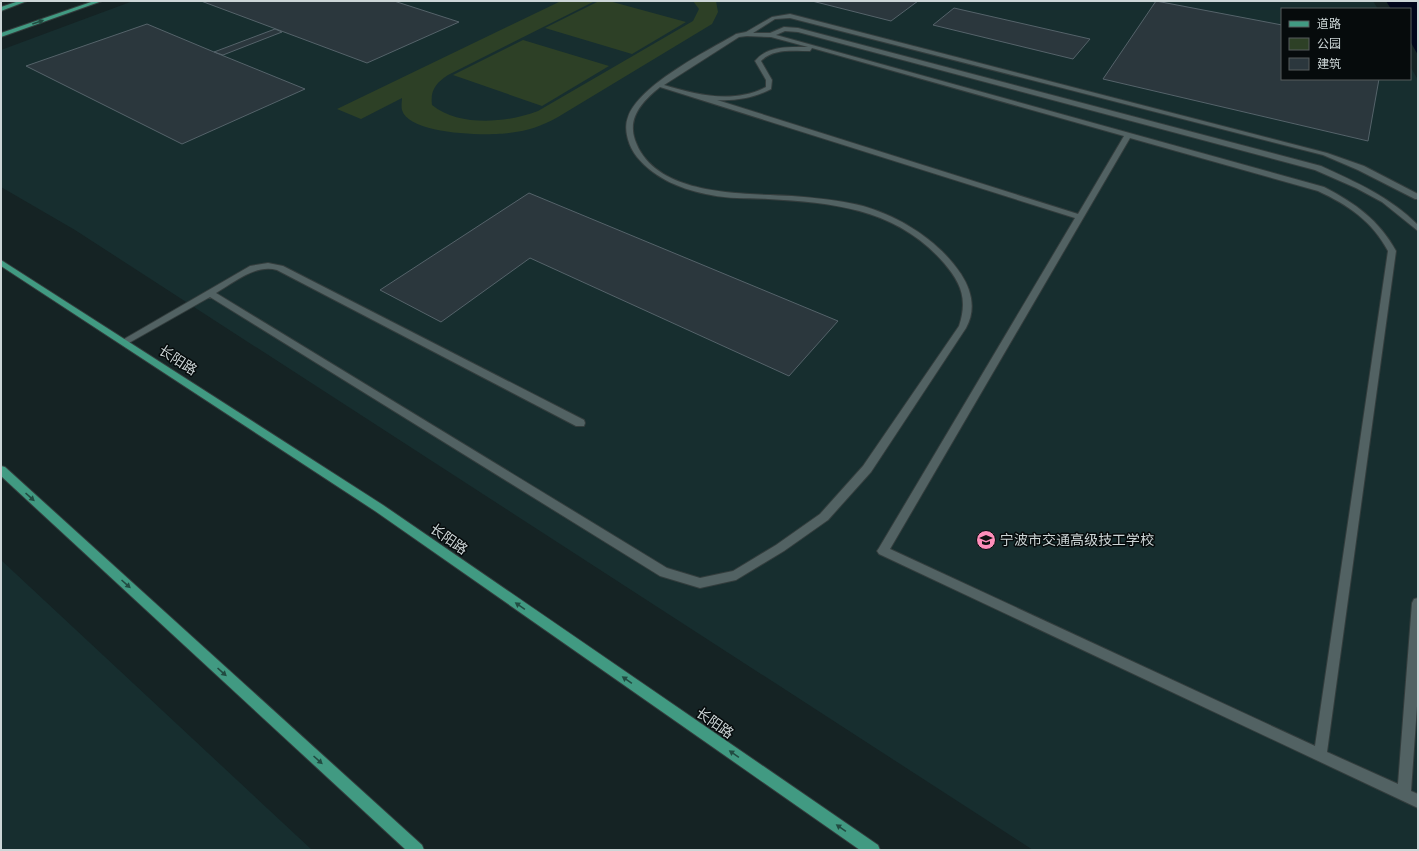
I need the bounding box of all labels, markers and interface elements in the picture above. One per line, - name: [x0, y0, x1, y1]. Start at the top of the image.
- legend: [1281, 8, 1411, 80]
- text: 道路: [1317, 16, 1341, 31]
- one-way arrow: [32, 19, 44, 25]
- text: 公园: [1317, 36, 1341, 51]
- text: 建筑: [1317, 56, 1341, 71]
- street label: 长阳路: [156, 341, 201, 378]
- one-way arrow: [25, 492, 35, 501]
- street label: 长阳路: [427, 520, 471, 558]
- school or university icon: 宁波市交通高级技工学校: [975, 529, 997, 551]
- place label: 宁波市交通高级技工学校: [1000, 531, 1154, 548]
- one-way arrow: [121, 580, 131, 589]
- one-way arrow: [515, 602, 525, 610]
- one-way arrow: [217, 667, 227, 677]
- one-way arrow: [622, 676, 632, 684]
- street label: 长阳路: [693, 704, 737, 742]
- one-way arrow: [729, 750, 739, 758]
- one-way arrow: [313, 755, 323, 764]
- one-way arrow: [836, 824, 846, 832]

